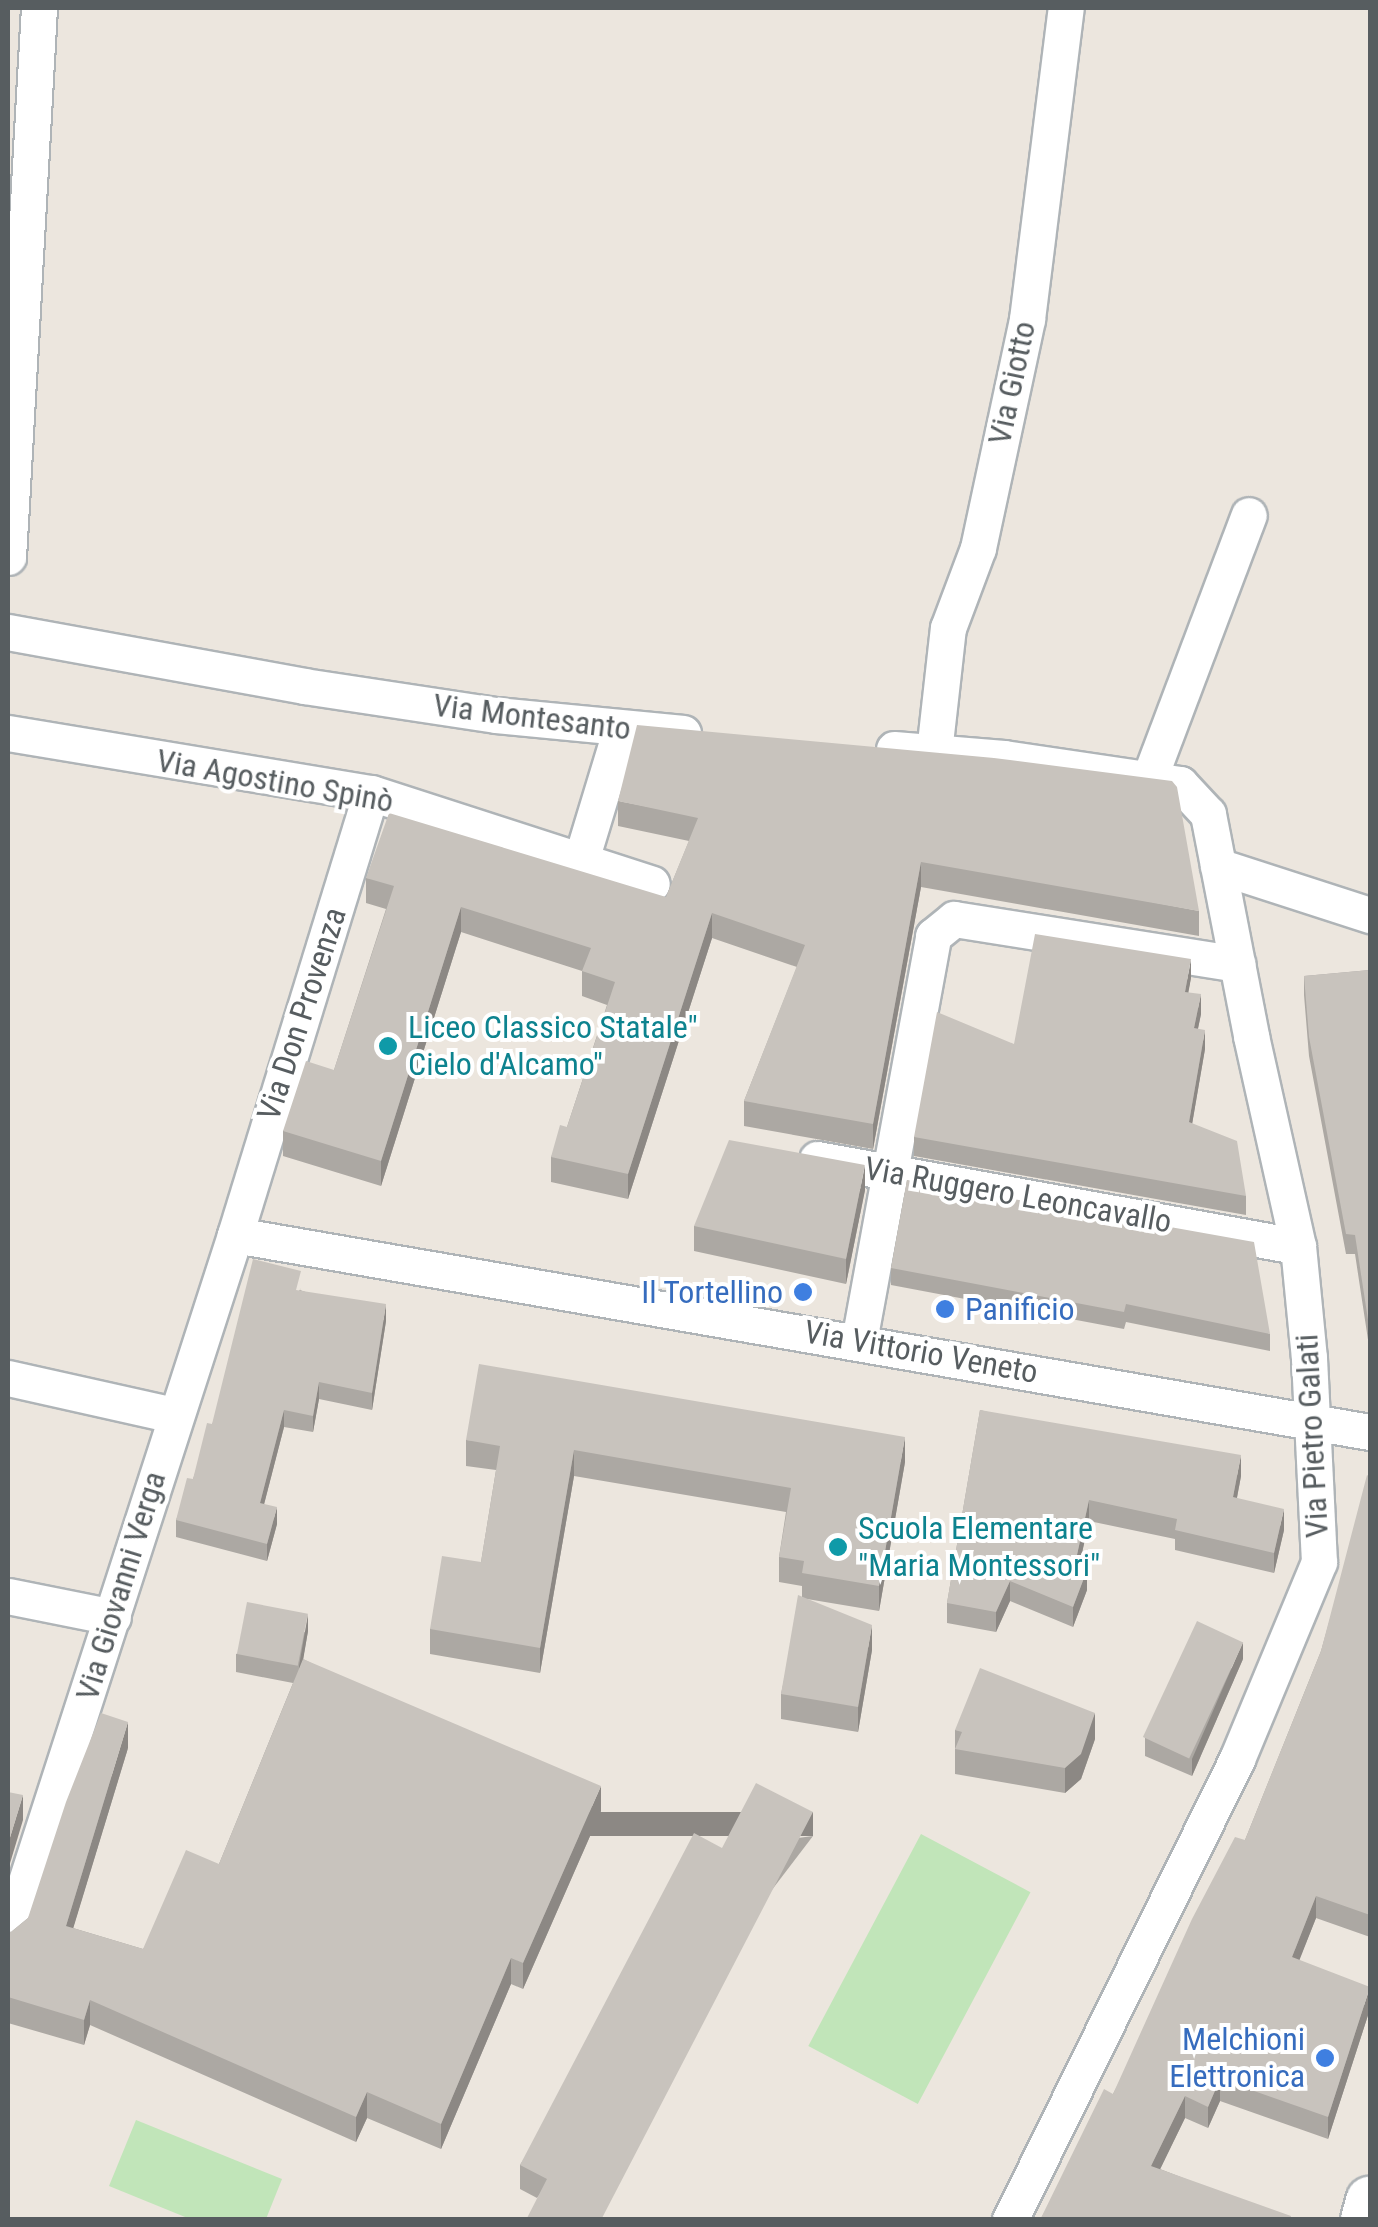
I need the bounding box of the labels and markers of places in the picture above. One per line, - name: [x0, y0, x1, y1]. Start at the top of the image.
- place label: Liceo Classico Statale" Cielo d'Alcamo": [408, 1009, 698, 1084]
- marker: Liceo Classico Statale" Cielo d'Alcamo": [377, 1035, 399, 1057]
- place label: Il Tortellino: [641, 1273, 783, 1311]
- marker: Il Tortellino: [792, 1281, 814, 1303]
- place label: Panificio: [965, 1290, 1075, 1328]
- marker: Panificio: [934, 1298, 956, 1320]
- place label: Scuola Elementare "Maria Montessori": [858, 1510, 1100, 1585]
- marker: Scuola Elementare "Maria Montessori": [827, 1536, 849, 1558]
- place label: Melchioni Elettronica: [1169, 2021, 1305, 2096]
- marker: Melchioni Elettronica: [1314, 2047, 1336, 2069]

